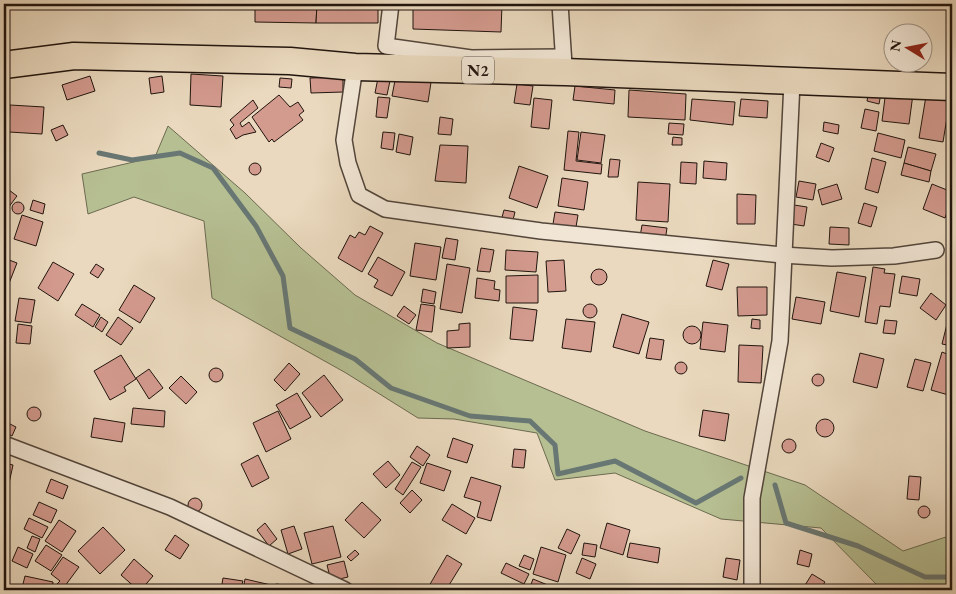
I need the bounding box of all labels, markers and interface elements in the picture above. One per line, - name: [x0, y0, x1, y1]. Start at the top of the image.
- north arrow: [884, 22, 934, 72]
- text: N: [885, 38, 905, 53]
- road number: N2: [462, 56, 494, 84]

